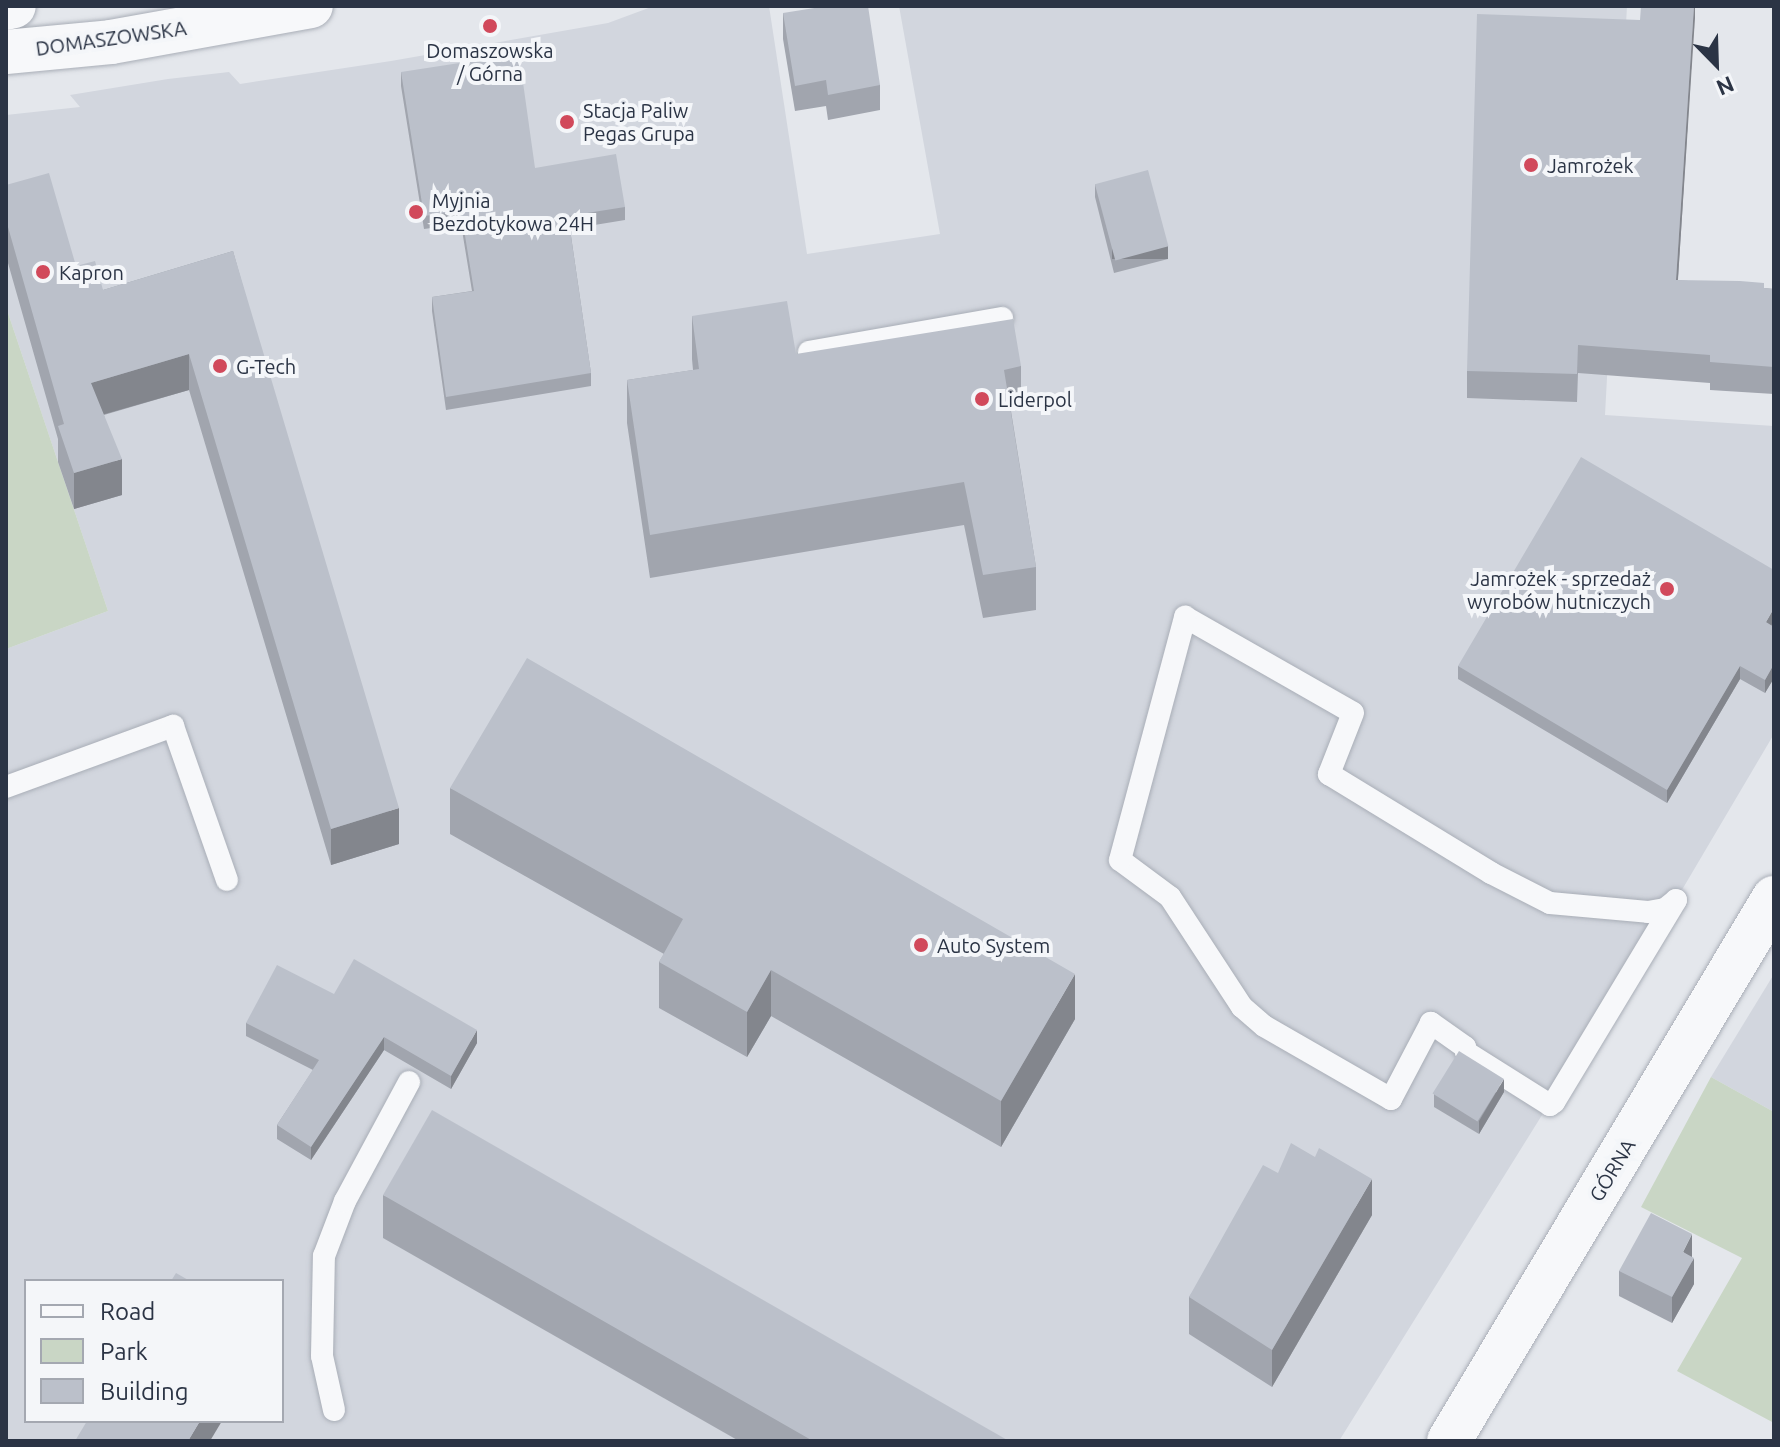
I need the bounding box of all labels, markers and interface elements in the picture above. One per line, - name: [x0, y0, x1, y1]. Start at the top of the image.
- street label: DOMASZOWSKA: [34, 16, 188, 60]
- marker: Domaszowska / Górna: [481, 17, 499, 35]
- north arrow: [1676, 24, 1756, 104]
- place label: Domaszowska / Górna: [426, 38, 554, 85]
- text: N: [1713, 72, 1738, 101]
- place label: Stacja Paliw Pegas Grupa: [583, 98, 695, 145]
- marker: Stacja Paliw Pegas Grupa: [558, 113, 576, 131]
- place label: Jamrożek: [1547, 153, 1634, 177]
- marker: Jamrożek: [1522, 156, 1540, 174]
- place label: Myjnia Bezdotykowa 24H: [432, 188, 594, 235]
- marker: Myjnia Bezdotykowa 24H: [407, 203, 425, 221]
- place label: Kapron: [59, 260, 124, 284]
- marker: Kapron: [34, 263, 52, 281]
- place label: G-Tech: [236, 354, 296, 378]
- marker: G-Tech: [211, 357, 229, 375]
- place label: Liderpol: [998, 387, 1072, 411]
- marker: Liderpol: [973, 390, 991, 408]
- place label: Jamrożek - sprzedaż wyrobów hutniczych: [1467, 566, 1651, 613]
- marker: Jamrożek - sprzedaż wyrobów hutniczych: [1658, 580, 1676, 598]
- place label: Auto System: [937, 933, 1050, 957]
- marker: Auto System: [912, 936, 930, 954]
- street label: GÓRNA: [1584, 1134, 1640, 1206]
- legend: [24, 1279, 284, 1423]
- text: Road: [100, 1298, 155, 1325]
- text: Park: [100, 1338, 148, 1365]
- text: Building: [100, 1378, 188, 1405]

